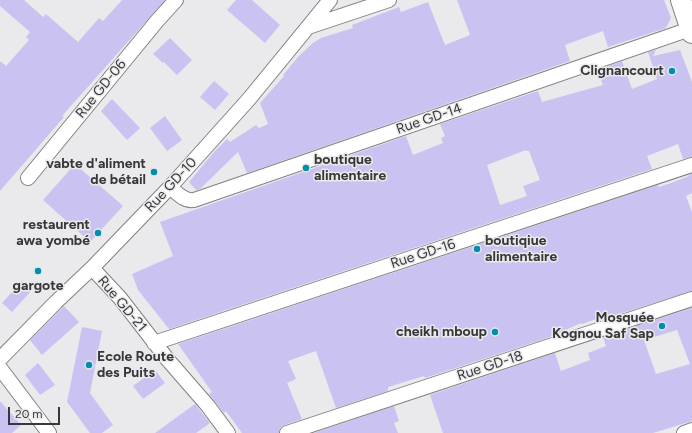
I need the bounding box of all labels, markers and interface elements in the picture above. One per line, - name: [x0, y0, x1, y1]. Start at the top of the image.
- street label: Rue GD-06: [72, 56, 130, 122]
- place label: Clignancourt: [580, 63, 664, 79]
- marker: Clignancourt: [667, 66, 677, 76]
- street label: Rue GD-14: [394, 100, 464, 138]
- place label: boutique alimentaire: [314, 152, 386, 184]
- street label: Rue GD-10: [141, 154, 201, 216]
- place label: vabte d'aliment de bétail: [46, 156, 146, 188]
- marker: boutique alimentaire: [301, 163, 311, 173]
- marker: vabte d'aliment de bétail: [149, 167, 159, 177]
- place label: restaurent awa yombé: [16, 217, 90, 250]
- marker: restaurent awa yombé: [93, 228, 103, 238]
- place label: boutiqiue alimentaire: [485, 233, 557, 266]
- street label: Rue GD-16: [388, 236, 458, 272]
- marker: boutiqiue alimentaire: [472, 244, 482, 254]
- marker: gargote: [33, 266, 43, 276]
- street label: Rue GD-21: [94, 273, 150, 335]
- place label: gargote: [13, 278, 63, 294]
- place label: Mosquée Kognou Saf Sap: [552, 310, 654, 342]
- marker: Mosquée Kognou Saf Sap: [657, 321, 667, 331]
- place label: cheikh mboup: [396, 324, 487, 340]
- marker: cheikh mboup: [490, 327, 500, 337]
- street label: Rue GD-18: [455, 347, 525, 385]
- place label: Ecole Route des Puits: [97, 349, 174, 382]
- marker: Ecole Route des Puits: [84, 360, 94, 370]
- scale bar: [10, 399, 62, 425]
- text: 20 m: [15, 407, 43, 421]

